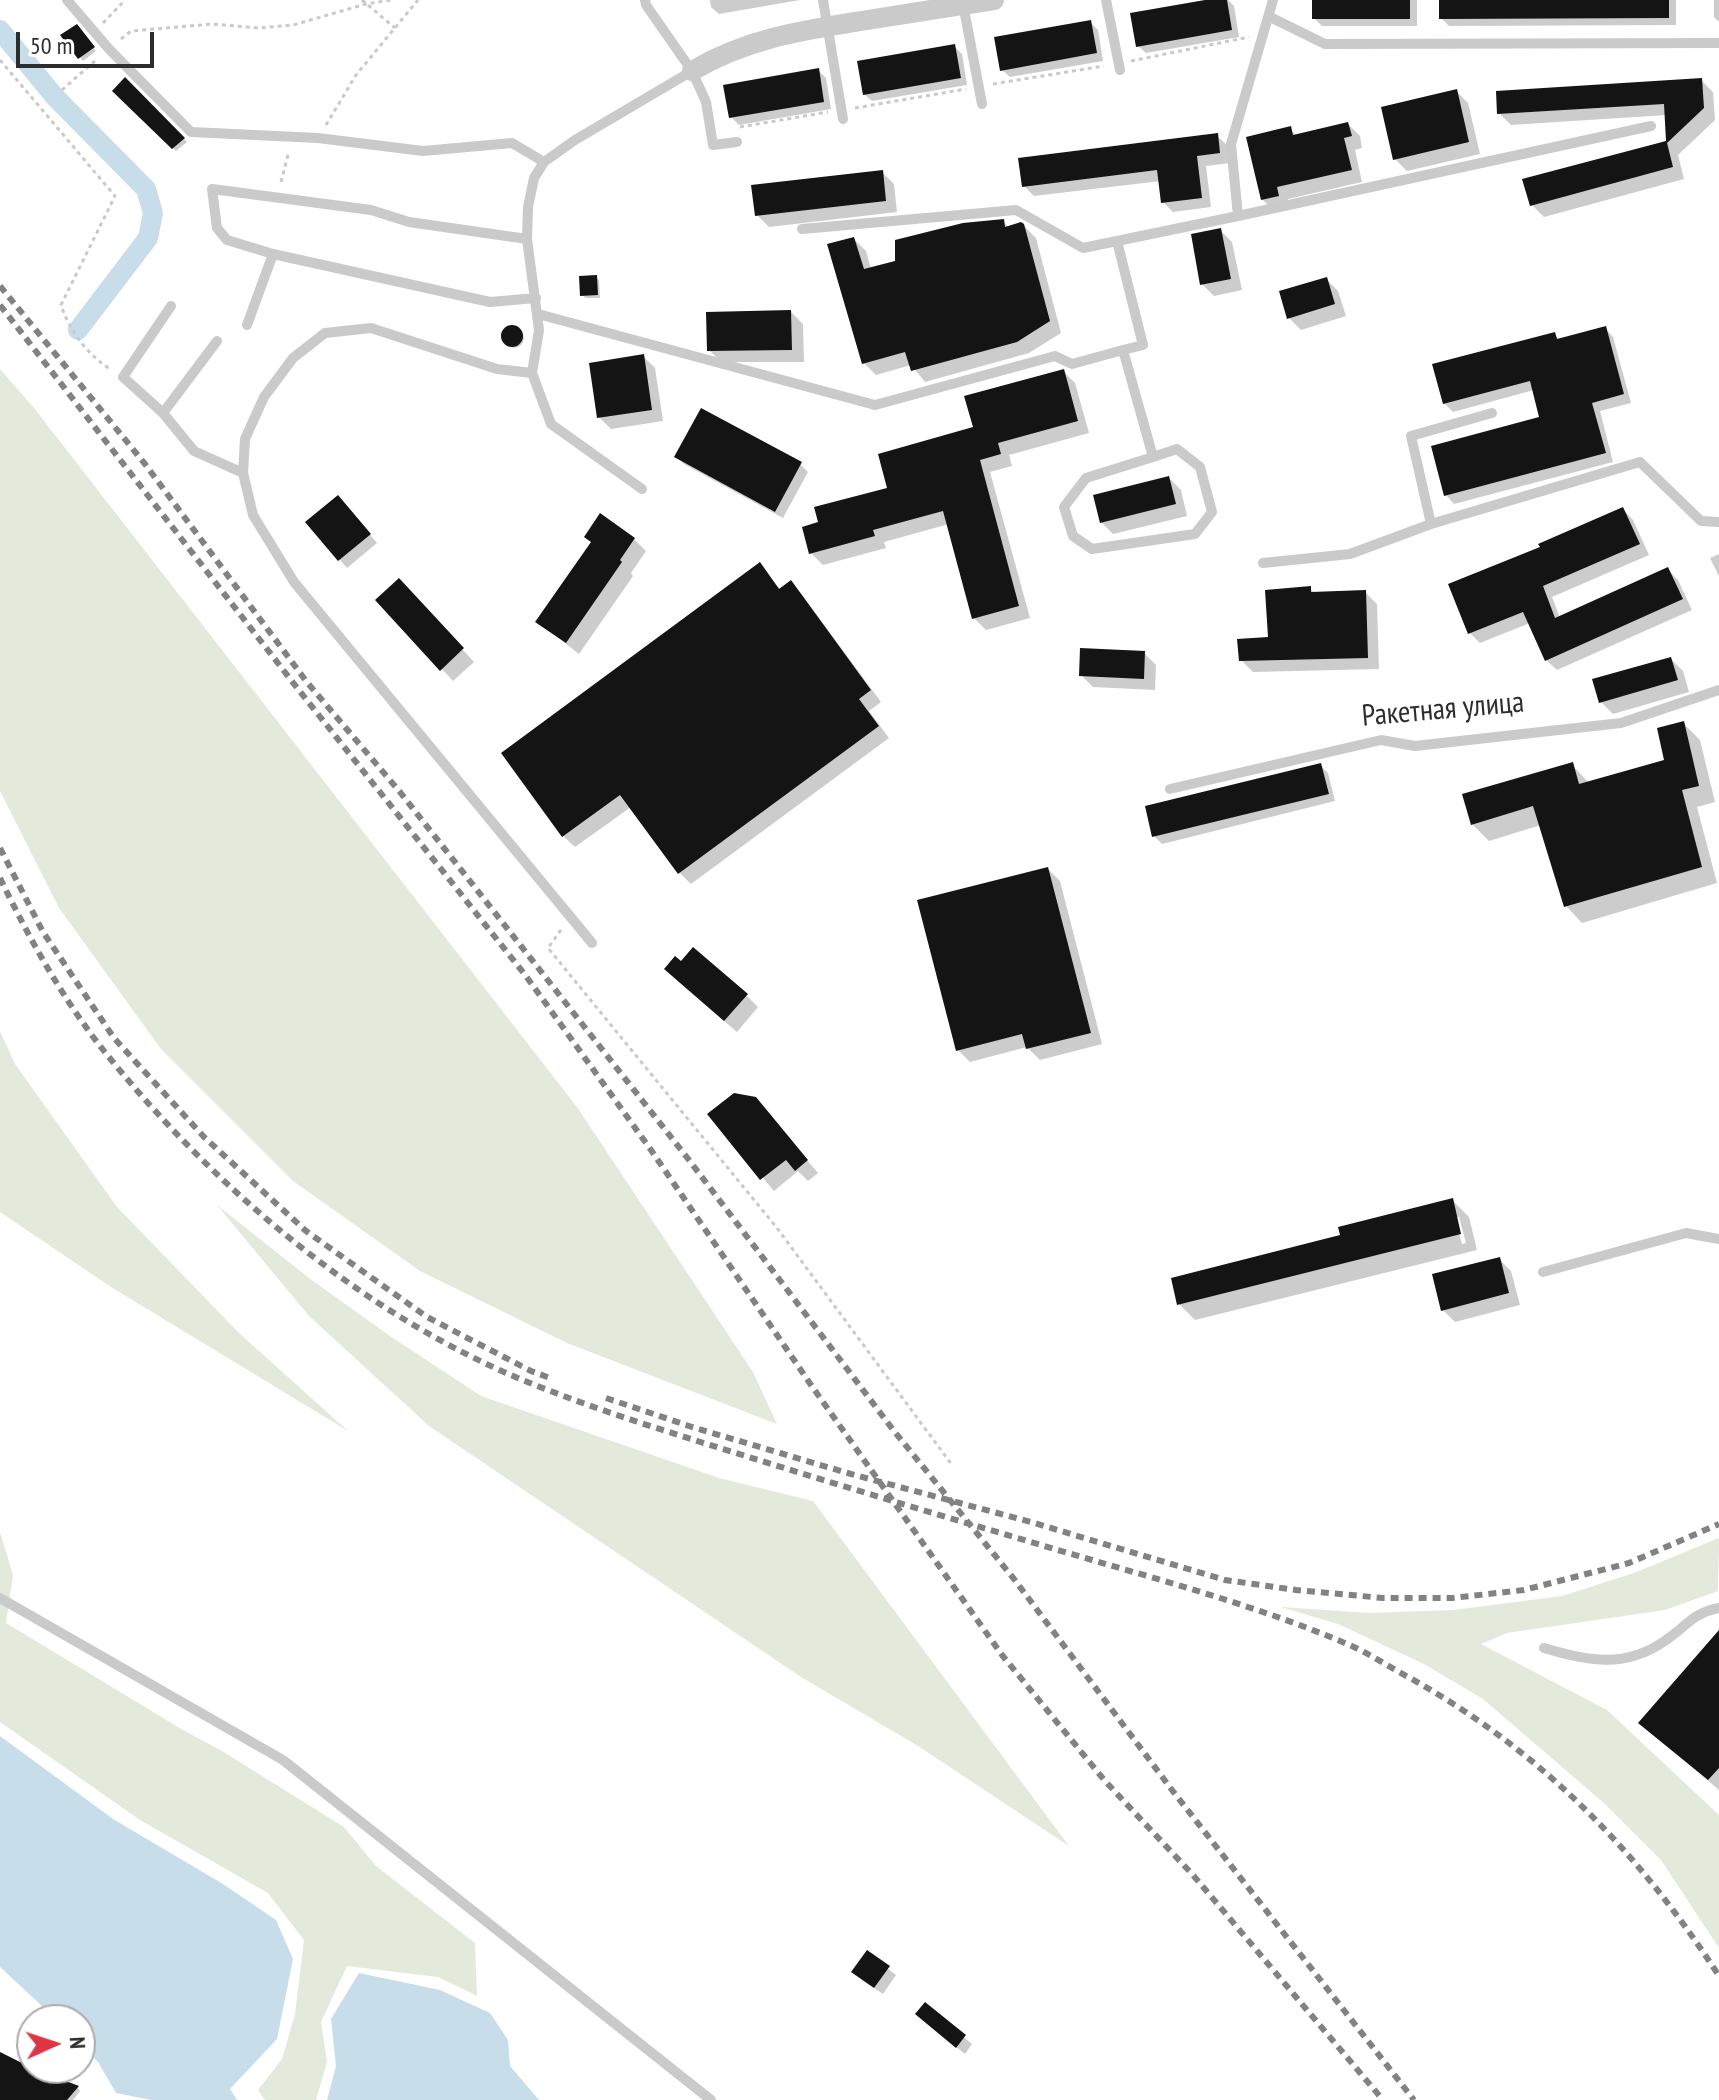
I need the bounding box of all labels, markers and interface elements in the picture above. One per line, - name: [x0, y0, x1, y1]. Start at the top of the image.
- scale bar: [20, 16, 158, 66]
- text: 50 m: [30, 30, 72, 61]
- street label: Ракетная улица: [1360, 685, 1526, 735]
- north arrow: [16, 2004, 96, 2084]
- text: N: [64, 2036, 92, 2050]

